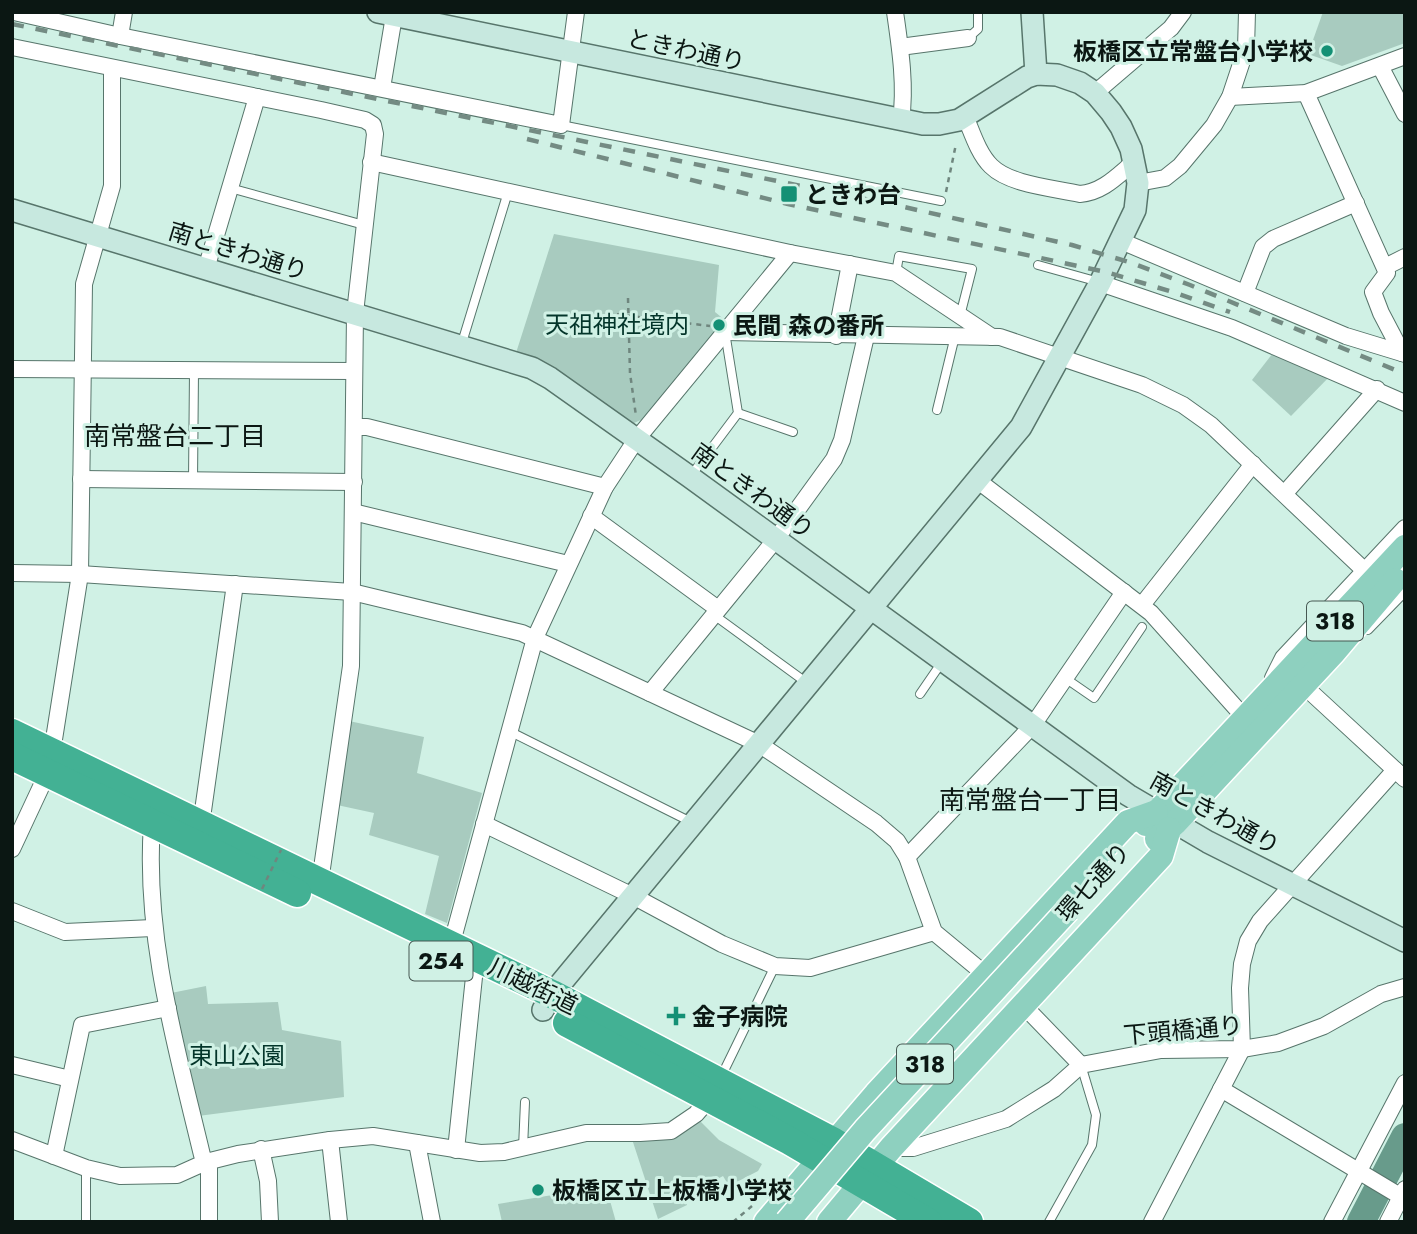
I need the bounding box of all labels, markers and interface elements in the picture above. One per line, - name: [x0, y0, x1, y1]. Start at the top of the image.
- street label: ときわ通り: [624, 20, 748, 80]
- place label: 板橋区立常盤台小学校: [1073, 34, 1313, 69]
- marker: 板橋区立常盤台小学校: [1319, 43, 1335, 59]
- place label: ときわ台: [805, 177, 901, 212]
- marker: ときわ台: [779, 184, 799, 204]
- street label: 南ときわ通り: [164, 213, 312, 289]
- park label: 天祖神社境内: [545, 307, 689, 342]
- place label: 民間 森の番所: [733, 308, 884, 343]
- marker: 民間 森の番所: [711, 317, 727, 333]
- district label: 南常盤台二丁目: [84, 417, 266, 455]
- street label: 南ときわ通り: [684, 435, 822, 547]
- road number: 318: [1307, 601, 1363, 640]
- street label: 南ときわ通り: [1144, 763, 1286, 863]
- district label: 南常盤台一丁目: [939, 781, 1121, 819]
- street label: 環七通り: [1048, 835, 1138, 929]
- road number: 254: [410, 942, 472, 980]
- street label: 川越街道: [482, 949, 584, 1023]
- place label: 金子病院: [692, 999, 788, 1034]
- marker: 金子病院: [666, 1006, 686, 1026]
- street label: 下頭橋通り: [1122, 1007, 1244, 1053]
- park label: 東山公園: [189, 1038, 285, 1073]
- road number: 318: [897, 1044, 953, 1084]
- place label: 板橋区立上板橋小学校: [552, 1173, 792, 1208]
- marker: 板橋区立上板橋小学校: [530, 1182, 546, 1198]

